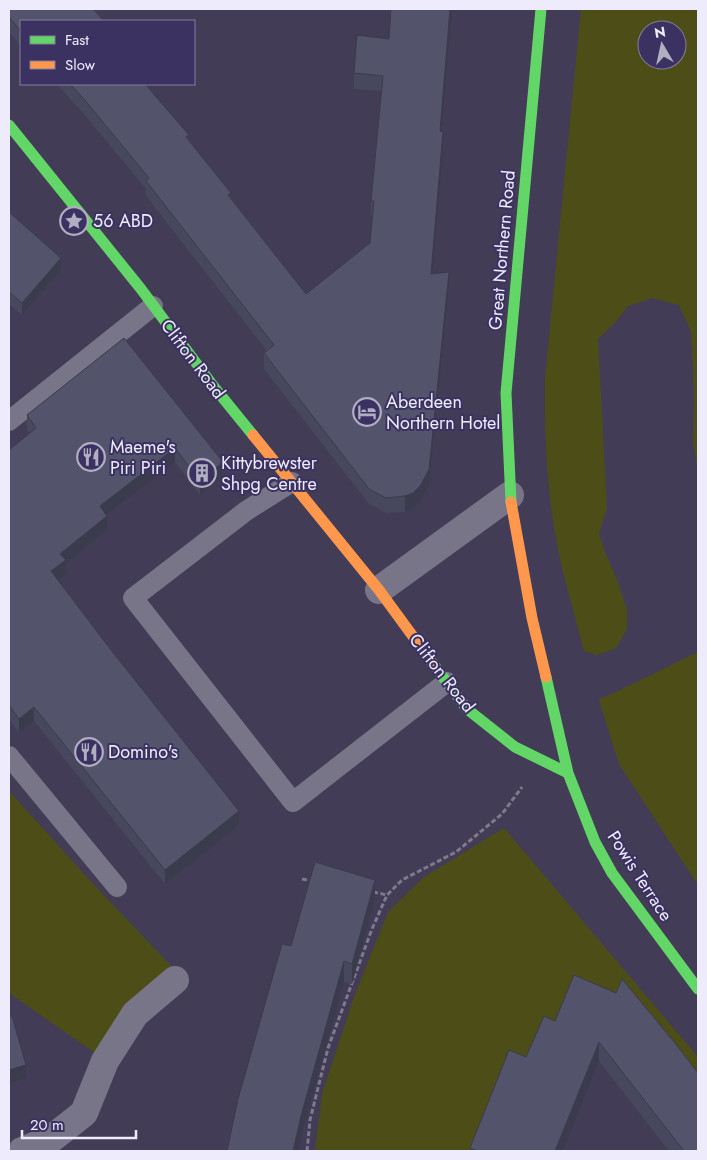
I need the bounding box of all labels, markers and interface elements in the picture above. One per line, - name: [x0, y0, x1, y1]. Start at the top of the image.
- legend: [20, 20, 195, 85]
- north arrow: [637, 20, 687, 70]
- text: N: [653, 21, 667, 43]
- text: Fast: [65, 29, 89, 51]
- text: Slow: [65, 54, 96, 76]
- street label: Great Northern Road: [482, 169, 522, 331]
- place icon: 56 ABD: [59, 206, 89, 236]
- place label: 56 ABD: [93, 208, 153, 234]
- street label: Clifton Road: [154, 314, 232, 404]
- place label: Aberdeen Northern Hotel: [386, 389, 500, 436]
- hotel icon: Aberdeen Northern Hotel: [352, 397, 382, 427]
- place label: Maeme's Piri Piri: [110, 434, 176, 481]
- restaurant icon: Maeme's Piri Piri: [76, 442, 106, 472]
- place label: Kittybrewster Shpg Centre: [221, 450, 318, 497]
- building icon: Kittybrewster Shpg Centre: [187, 458, 217, 488]
- street label: Clifton Road: [403, 628, 481, 718]
- restaurant icon: Domino's: [74, 737, 104, 767]
- place label: Domino's: [108, 739, 178, 765]
- street label: Powis Terrace: [601, 826, 679, 926]
- scale bar: [22, 1108, 136, 1140]
- text: 20 m: [30, 1114, 64, 1136]

